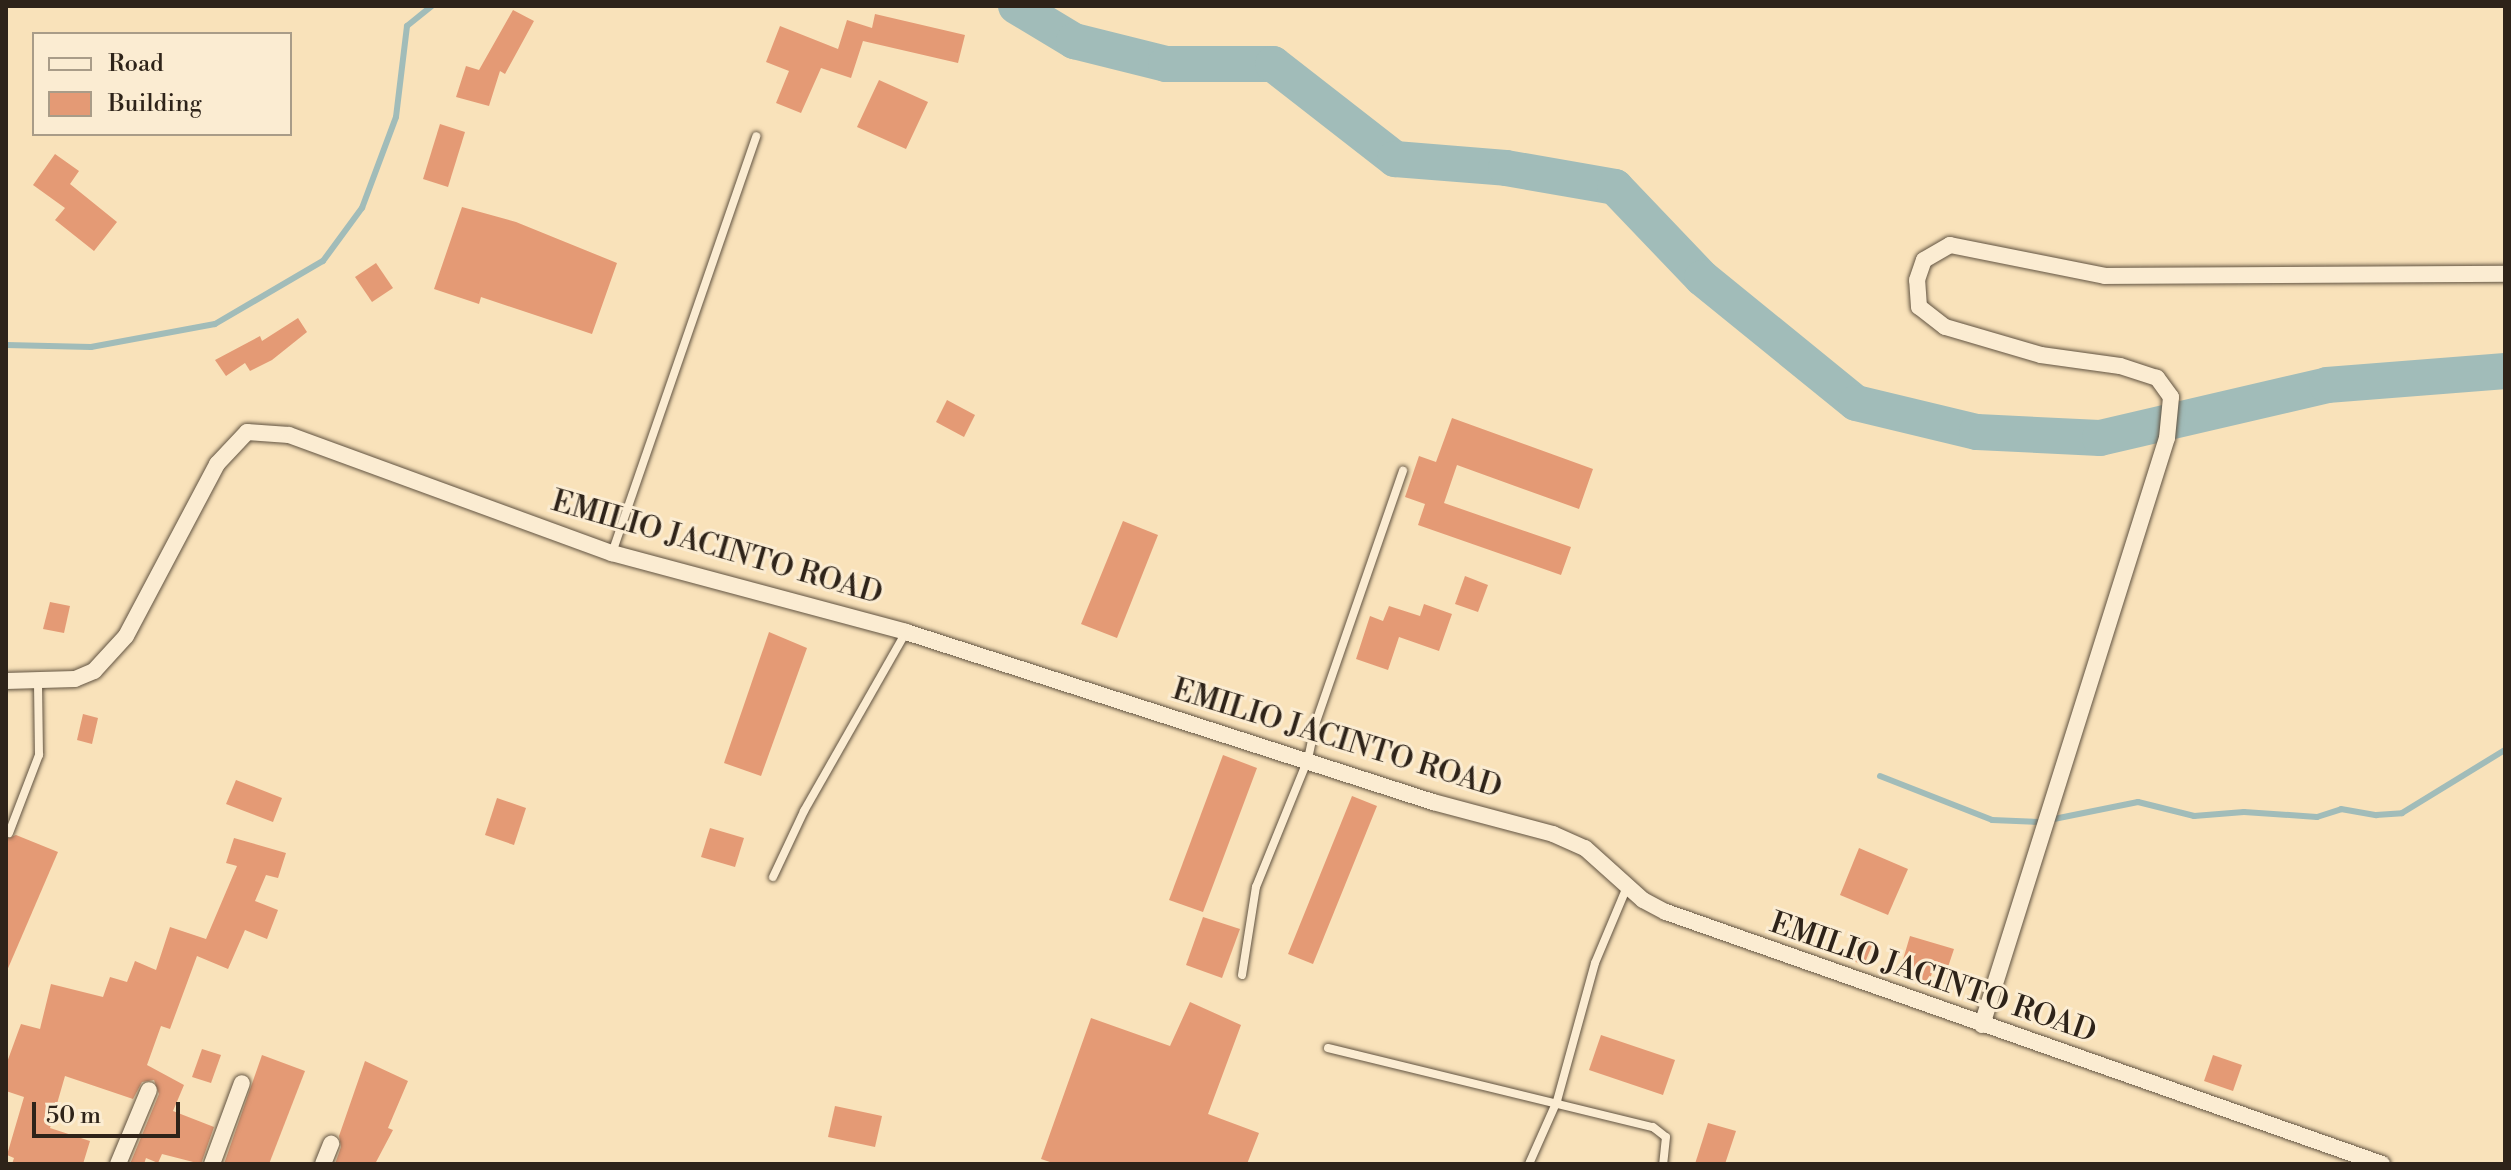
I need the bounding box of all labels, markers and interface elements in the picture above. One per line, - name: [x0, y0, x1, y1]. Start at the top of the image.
- legend: [32, 32, 292, 136]
- text: Road: [108, 49, 164, 79]
- text: Building: [108, 89, 202, 119]
- street label: EMILIO JACINTO ROAD: [547, 483, 887, 613]
- street label: EMILIO JACINTO ROAD: [1168, 672, 1506, 806]
- street label: EMILIO JACINTO ROAD: [1765, 905, 2101, 1051]
- scale bar: [36, 1086, 184, 1136]
- text: 50 m: [46, 1101, 101, 1131]

